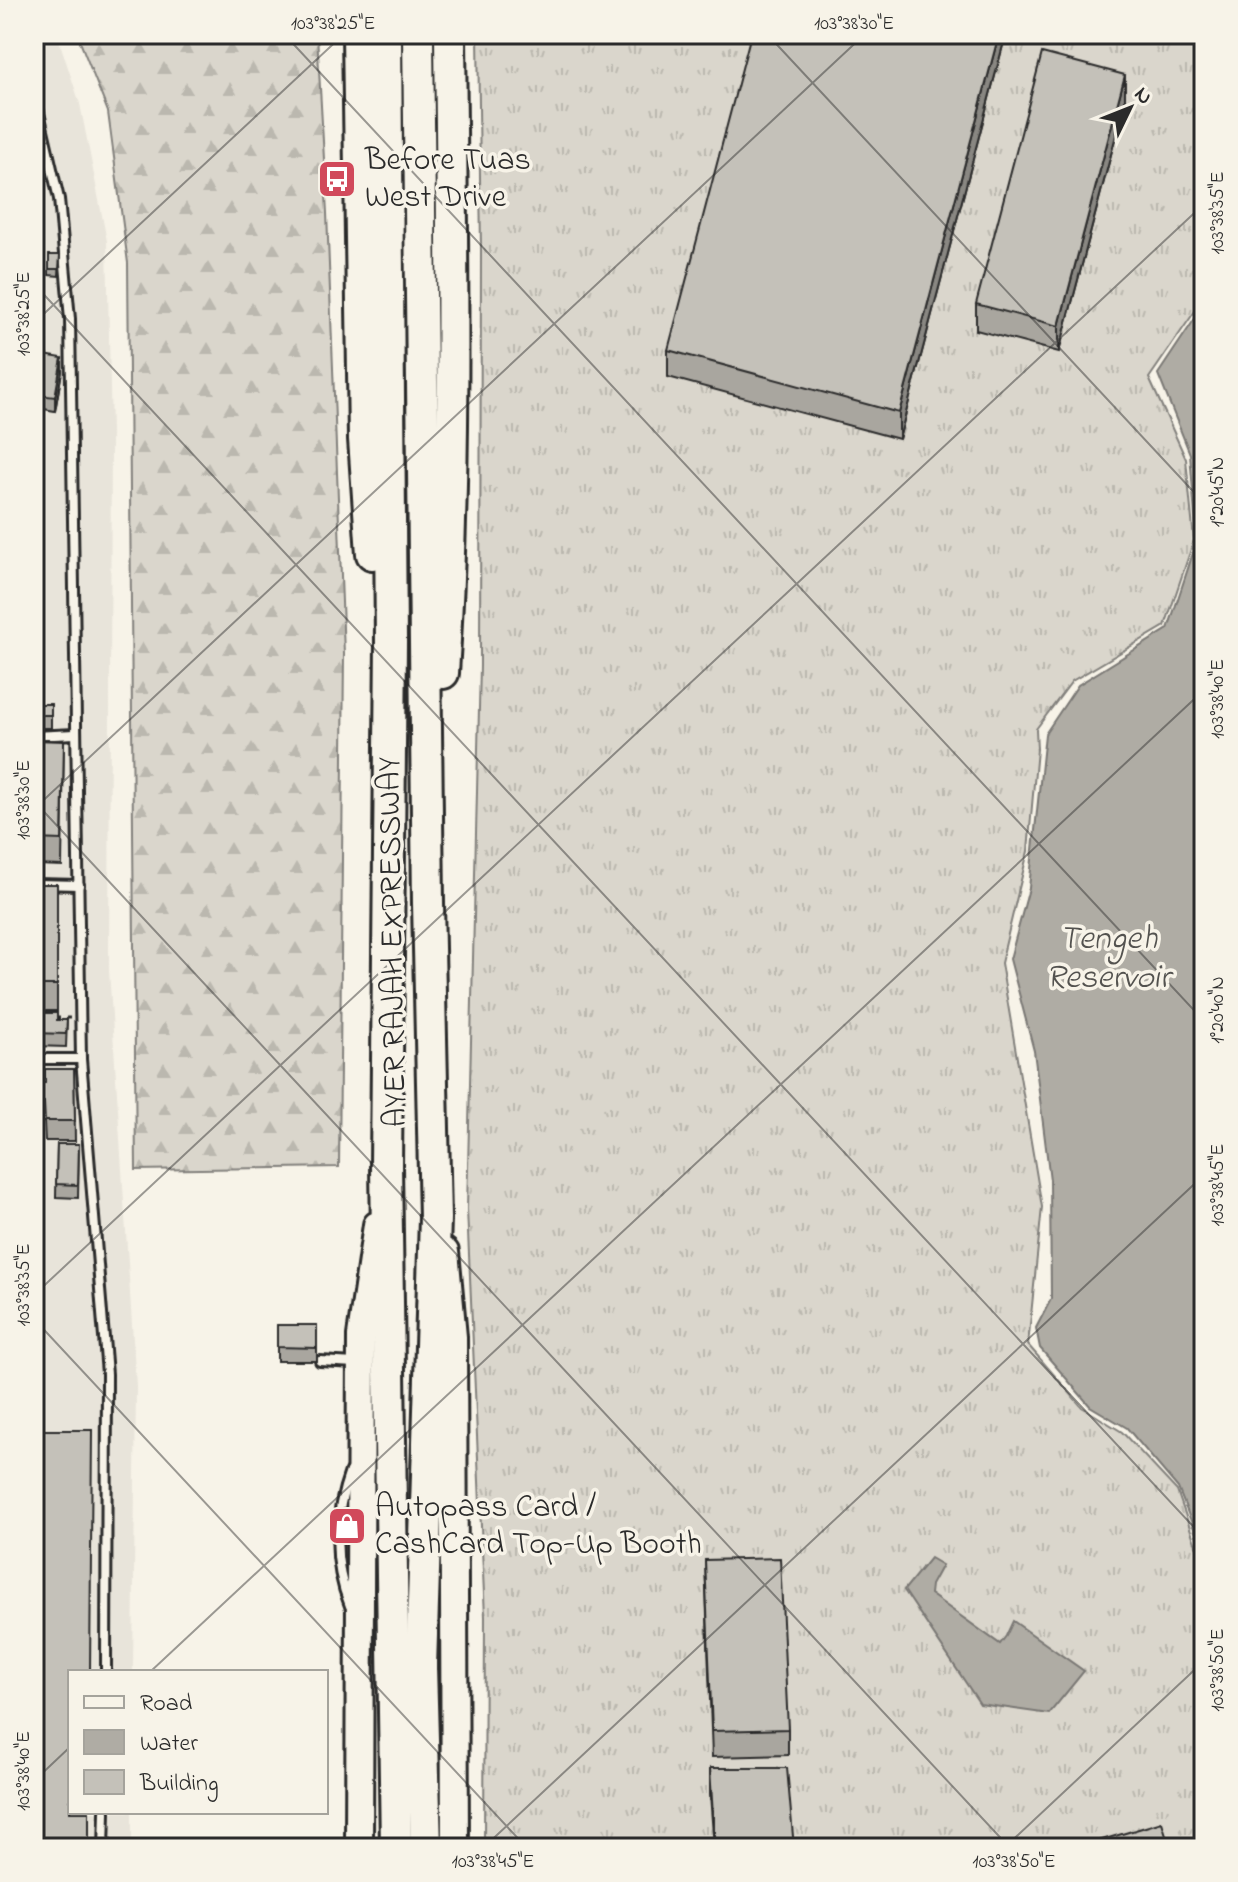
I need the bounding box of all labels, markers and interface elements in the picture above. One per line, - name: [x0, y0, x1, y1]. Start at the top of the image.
- text: 103°38'25"E: [291, 10, 375, 39]
- text: 103°38'30"E: [814, 10, 894, 39]
- north arrow: [1090, 68, 1170, 148]
- text: N: [1126, 80, 1159, 113]
- place label: Before Tuas West Drive: [364, 138, 531, 222]
- bus stop icon: Before Tuas West Drive: [316, 158, 358, 200]
- text: 103°38'35"E: [1204, 172, 1233, 254]
- text: 103°38'25"E: [10, 272, 39, 356]
- text: 1°20'45"N: [1204, 457, 1233, 527]
- text: 103°38'40"E: [1204, 659, 1233, 739]
- street label: AYER RAJAH EXPRESSWAY: [367, 756, 421, 1128]
- text: 103°38'30"E: [10, 760, 39, 840]
- water label: Tengeh Reservoir: [1046, 915, 1175, 1004]
- text: 1°20'40"N: [1204, 976, 1233, 1044]
- text: 103°38'45"E: [1204, 1144, 1233, 1226]
- text: 103°38'35"E: [10, 1244, 39, 1326]
- place label: Autopass Card / CashCard Top-Up Booth: [375, 1485, 702, 1569]
- shop icon: Autopass Card / CashCard Top-Up Booth: [326, 1505, 368, 1547]
- text: 103°38'50"E: [1204, 1628, 1233, 1712]
- legend: [68, 1670, 328, 1814]
- text: Road: [140, 1687, 193, 1722]
- text: Water: [140, 1727, 198, 1762]
- text: 103°38'40"E: [10, 1731, 39, 1811]
- text: Building: [139, 1767, 219, 1802]
- text: 103°38'45"E: [452, 1848, 534, 1877]
- text: 103°38'50"E: [972, 1848, 1056, 1877]

